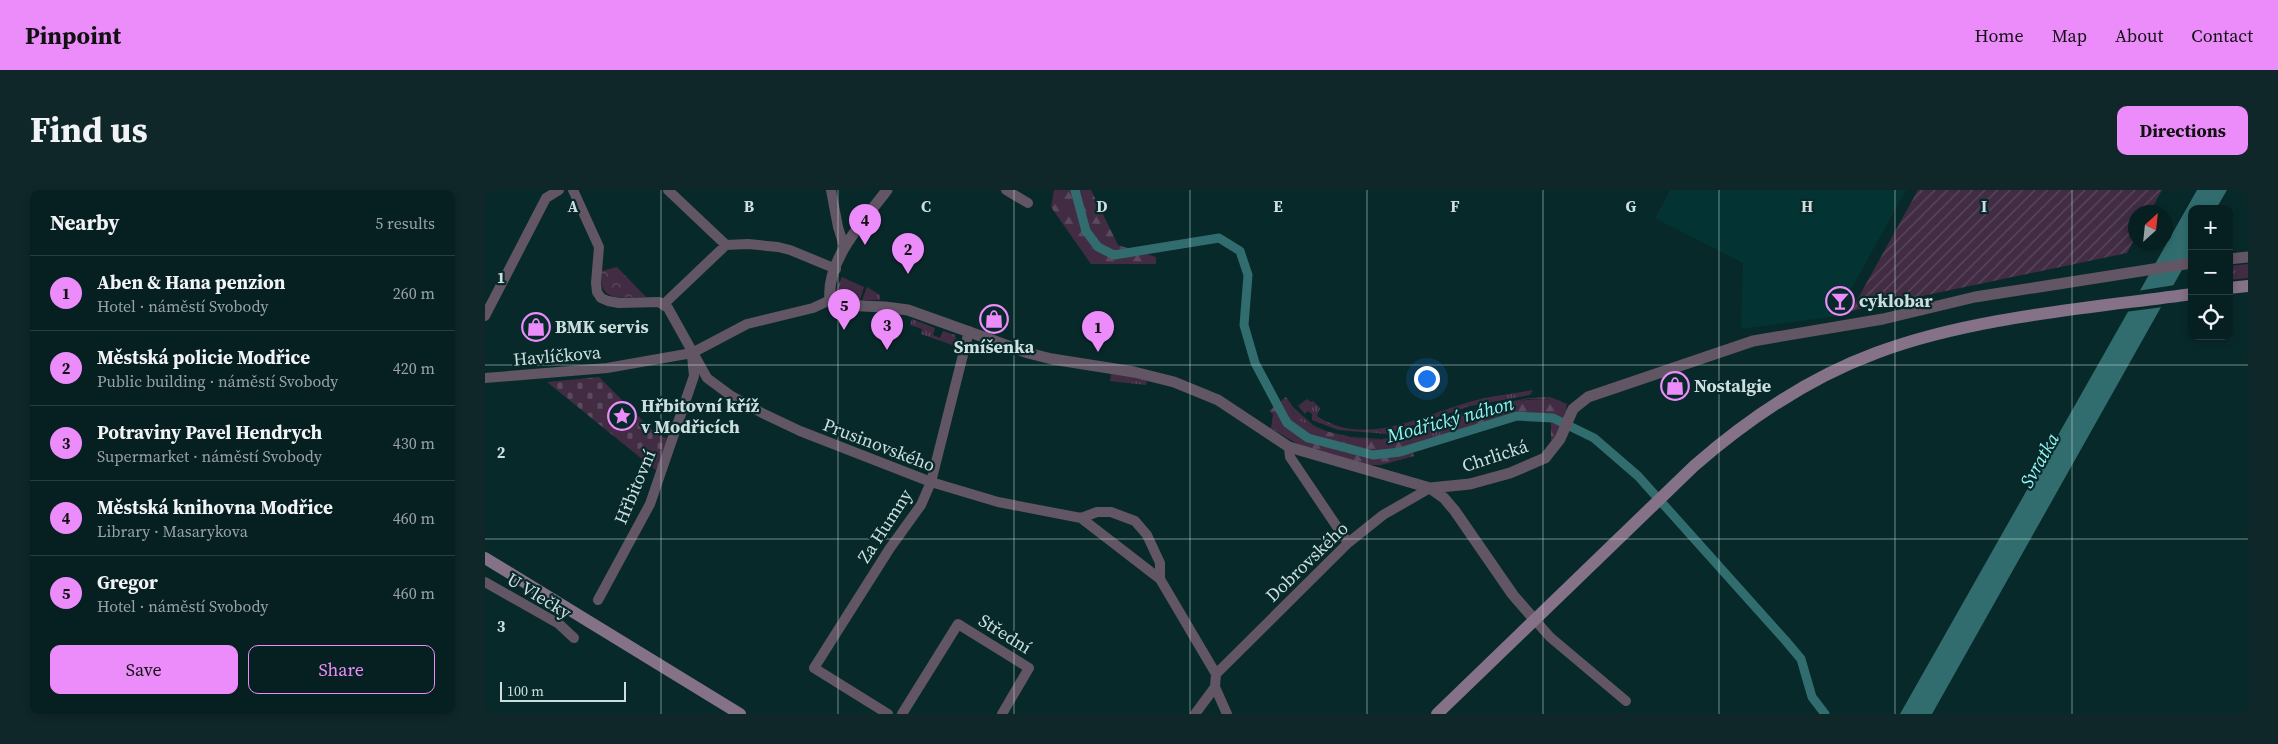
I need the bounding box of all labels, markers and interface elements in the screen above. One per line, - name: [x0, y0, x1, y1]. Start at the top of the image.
- text: Pinpoint: [25, 19, 121, 52]
- text: Home: [1975, 23, 2024, 48]
- text: Map: [2052, 23, 2087, 48]
- text: About: [2115, 23, 2163, 48]
- text: Contact: [2191, 23, 2253, 48]
- text: Find us: [30, 106, 148, 154]
- button: Directions: [2117, 106, 2248, 155]
- text: A: [568, 195, 579, 217]
- text: B: [744, 195, 755, 217]
- text: C: [921, 195, 931, 217]
- text: D: [1096, 195, 1108, 217]
- text: E: [1273, 195, 1283, 217]
- text: F: [1450, 195, 1460, 217]
- text: G: [1626, 195, 1637, 217]
- text: H: [1801, 195, 1813, 217]
- text: I: [1981, 195, 1987, 217]
- pin: 4: [849, 204, 881, 245]
- north arrow: [2128, 205, 2173, 250]
- map controls: [2188, 205, 2233, 340]
- button: +: [2188, 205, 2233, 250]
- text: Nearby: [50, 208, 120, 237]
- text: 5 results: [375, 212, 435, 234]
- pin: 2: [892, 233, 924, 274]
- button: −: [2188, 250, 2233, 295]
- text: 1: [497, 266, 505, 288]
- text: Aben & Hana penzion: [97, 269, 286, 295]
- text: 1: [62, 282, 70, 304]
- text: 260 m: [393, 282, 435, 304]
- bar icon: cyklobar: [1825, 286, 1855, 316]
- place label: cyklobar: [1859, 288, 1933, 313]
- pin: 5: [828, 289, 860, 330]
- text: Hotel · náměstí Svobody: [97, 295, 269, 317]
- button: locate: [2188, 295, 2233, 340]
- shop icon: Smíšenka: [979, 304, 1009, 334]
- pin: 3: [871, 309, 903, 350]
- pin: 1: [1082, 311, 1114, 352]
- shop icon: BMK servis: [521, 312, 551, 342]
- place label: BMK servis: [555, 314, 649, 339]
- place label: Smíšenka: [954, 334, 1035, 359]
- street label: Havlíčkova: [512, 339, 603, 372]
- text: Městská policie Modřice: [97, 344, 310, 370]
- text: 2: [62, 357, 70, 379]
- text: 420 m: [393, 357, 435, 379]
- your location: [1414, 366, 1440, 392]
- text: Public building · náměstí Svobody: [97, 370, 338, 392]
- shop icon: Nostalgie: [1660, 371, 1690, 401]
- place label: Nostalgie: [1694, 373, 1771, 398]
- water label: Modřický náhon: [1383, 389, 1517, 449]
- place label: Hřbitovní kříž v Modřicích: [640, 393, 760, 439]
- place icon: Hřbitovní kříž v Modřicích: [607, 401, 637, 431]
- street label: Prusinovského: [820, 412, 939, 477]
- text: Potraviny Pavel Hendrych: [97, 419, 322, 445]
- water label: Svratka: [2013, 428, 2065, 492]
- text: 3: [62, 432, 70, 454]
- text: 430 m: [393, 432, 435, 454]
- street label: Chrlická: [1459, 433, 1532, 478]
- text: 2: [497, 441, 506, 463]
- text: Supermarket · náměstí Svobody: [97, 445, 322, 467]
- street label: Hřbitovní: [608, 446, 661, 528]
- street label: Za Humny: [851, 483, 918, 568]
- text: Městská knihovna Modřice: [97, 494, 333, 520]
- text: 4: [62, 507, 70, 529]
- text: 460 m: [393, 507, 435, 529]
- street label: Dobrovského: [1260, 516, 1354, 607]
- text: Library · Masarykova: [97, 520, 248, 542]
- street label: U Vlečky: [502, 567, 577, 625]
- text: Gregor: [97, 569, 158, 595]
- text: 5: [62, 582, 70, 604]
- text: 460 m: [393, 582, 435, 604]
- text: Hotel · náměstí Svobody: [97, 595, 269, 617]
- street label: Střední: [974, 608, 1036, 660]
- text: 3: [497, 615, 506, 637]
- button: Save: [50, 645, 238, 694]
- button: Share: [248, 645, 435, 694]
- scale bar: [500, 679, 626, 702]
- text: 100 m: [507, 681, 544, 701]

